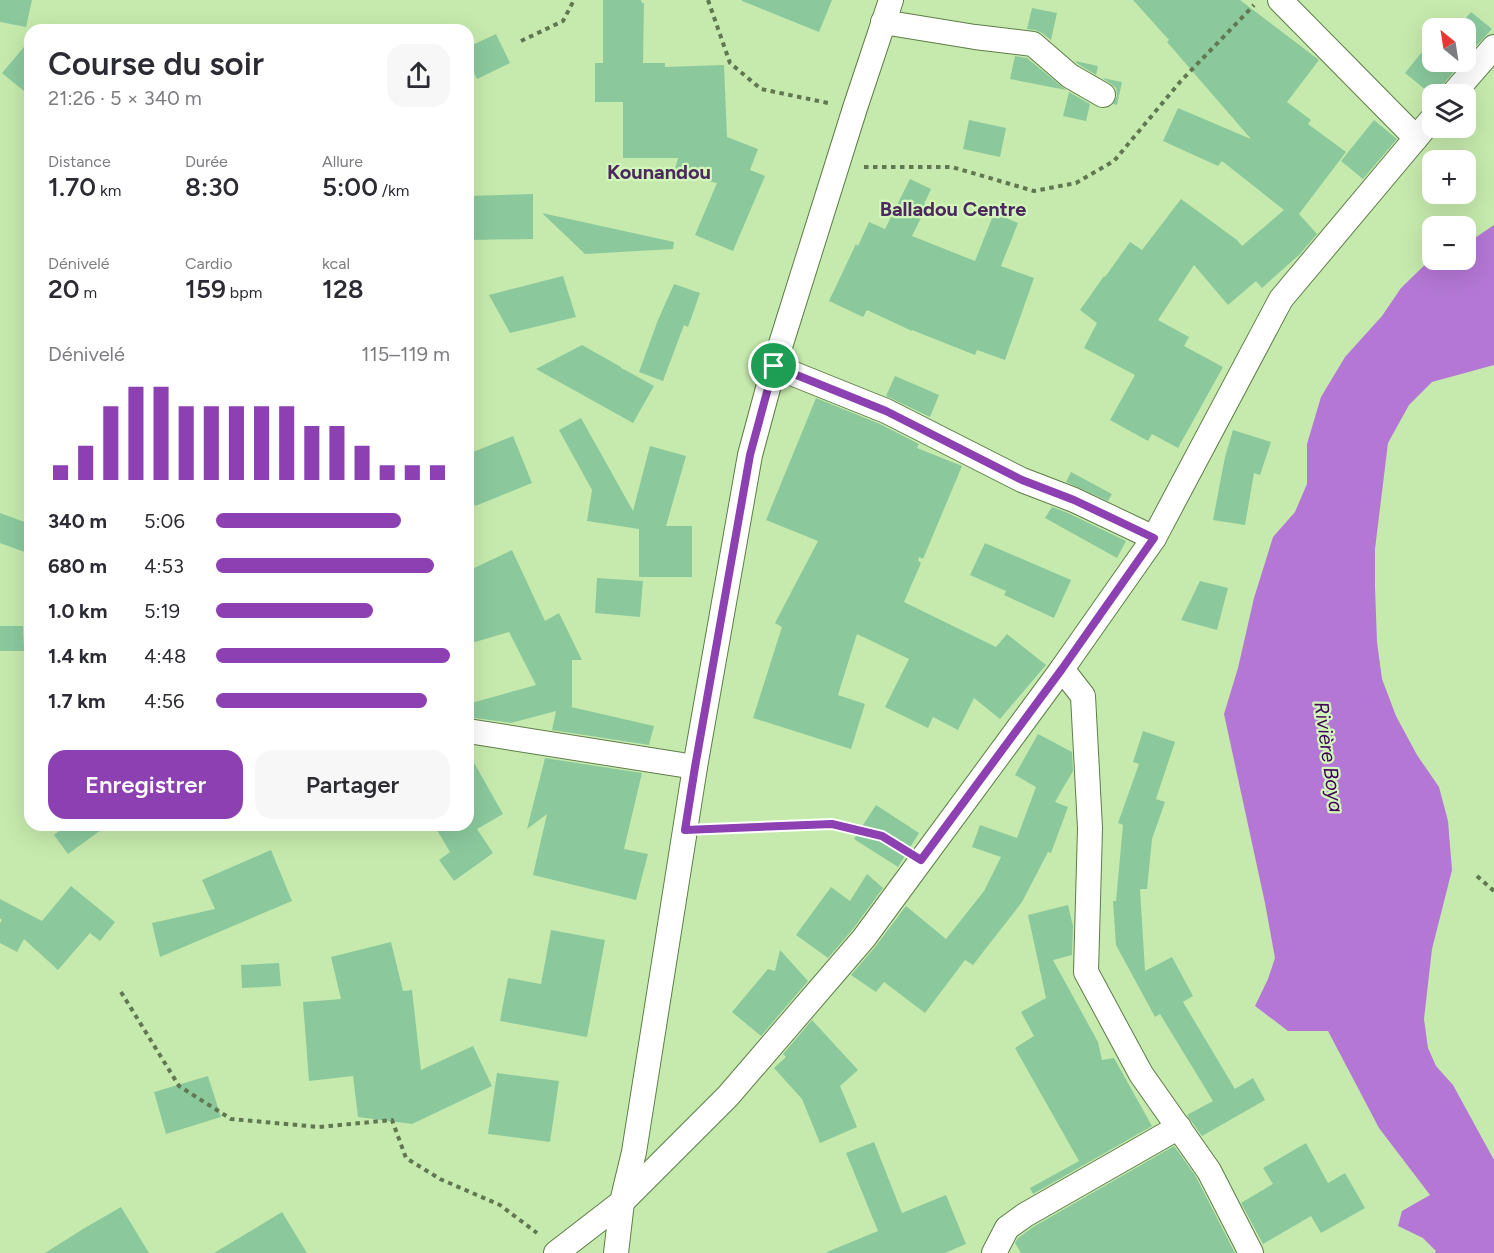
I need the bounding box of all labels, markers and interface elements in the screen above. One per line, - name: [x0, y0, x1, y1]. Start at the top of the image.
- north arrow: [1422, 18, 1476, 72]
- map controls: [1422, 18, 1476, 270]
- text: Course du soir: [48, 44, 264, 83]
- button: share: [387, 44, 450, 107]
- button: layers: [1422, 84, 1476, 138]
- text: 21:26 · 5 × 340 m: [48, 86, 202, 110]
- button: +: [1422, 150, 1476, 204]
- text: Distance: [48, 152, 111, 171]
- text: Durée: [185, 152, 228, 171]
- text: Allure: [322, 152, 363, 171]
- district label: Kounandou: [607, 160, 711, 184]
- text: 1.70: [48, 171, 96, 203]
- text: 8:30: [185, 171, 239, 203]
- text: 5:00: [322, 171, 378, 203]
- text: km: [96, 181, 121, 200]
- text: /km: [378, 181, 409, 200]
- district label: Balladou Centre: [880, 197, 1026, 221]
- button: −: [1422, 216, 1476, 270]
- text: Dénivelé: [48, 254, 110, 273]
- text: Cardio: [185, 254, 232, 273]
- text: kcal: [322, 254, 350, 273]
- text: 20: [48, 273, 80, 305]
- text: 159: [185, 273, 226, 305]
- text: 128: [322, 273, 364, 305]
- text: m: [80, 283, 97, 302]
- text: bpm: [226, 283, 262, 302]
- pin: [748, 340, 799, 391]
- text: Dénivelé: [48, 342, 125, 366]
- text: 115–119 m: [361, 342, 450, 366]
- icon: arrive: [757, 349, 790, 382]
- text: 340 m: [48, 509, 107, 533]
- text: 5:06: [144, 509, 185, 533]
- text: 680 m: [48, 554, 107, 578]
- text: 4:53: [144, 554, 184, 578]
- text: 1.0 km: [48, 599, 107, 623]
- text: 5:19: [144, 599, 180, 623]
- text: 1.4 km: [48, 644, 107, 668]
- text: 4:48: [144, 644, 186, 668]
- text: 1.7 km: [48, 689, 105, 713]
- text: 4:56: [144, 689, 184, 713]
- water label: Rivière Boya: [1309, 700, 1349, 814]
- button: Enregistrer: [48, 750, 243, 819]
- button: Partager: [255, 750, 450, 819]

